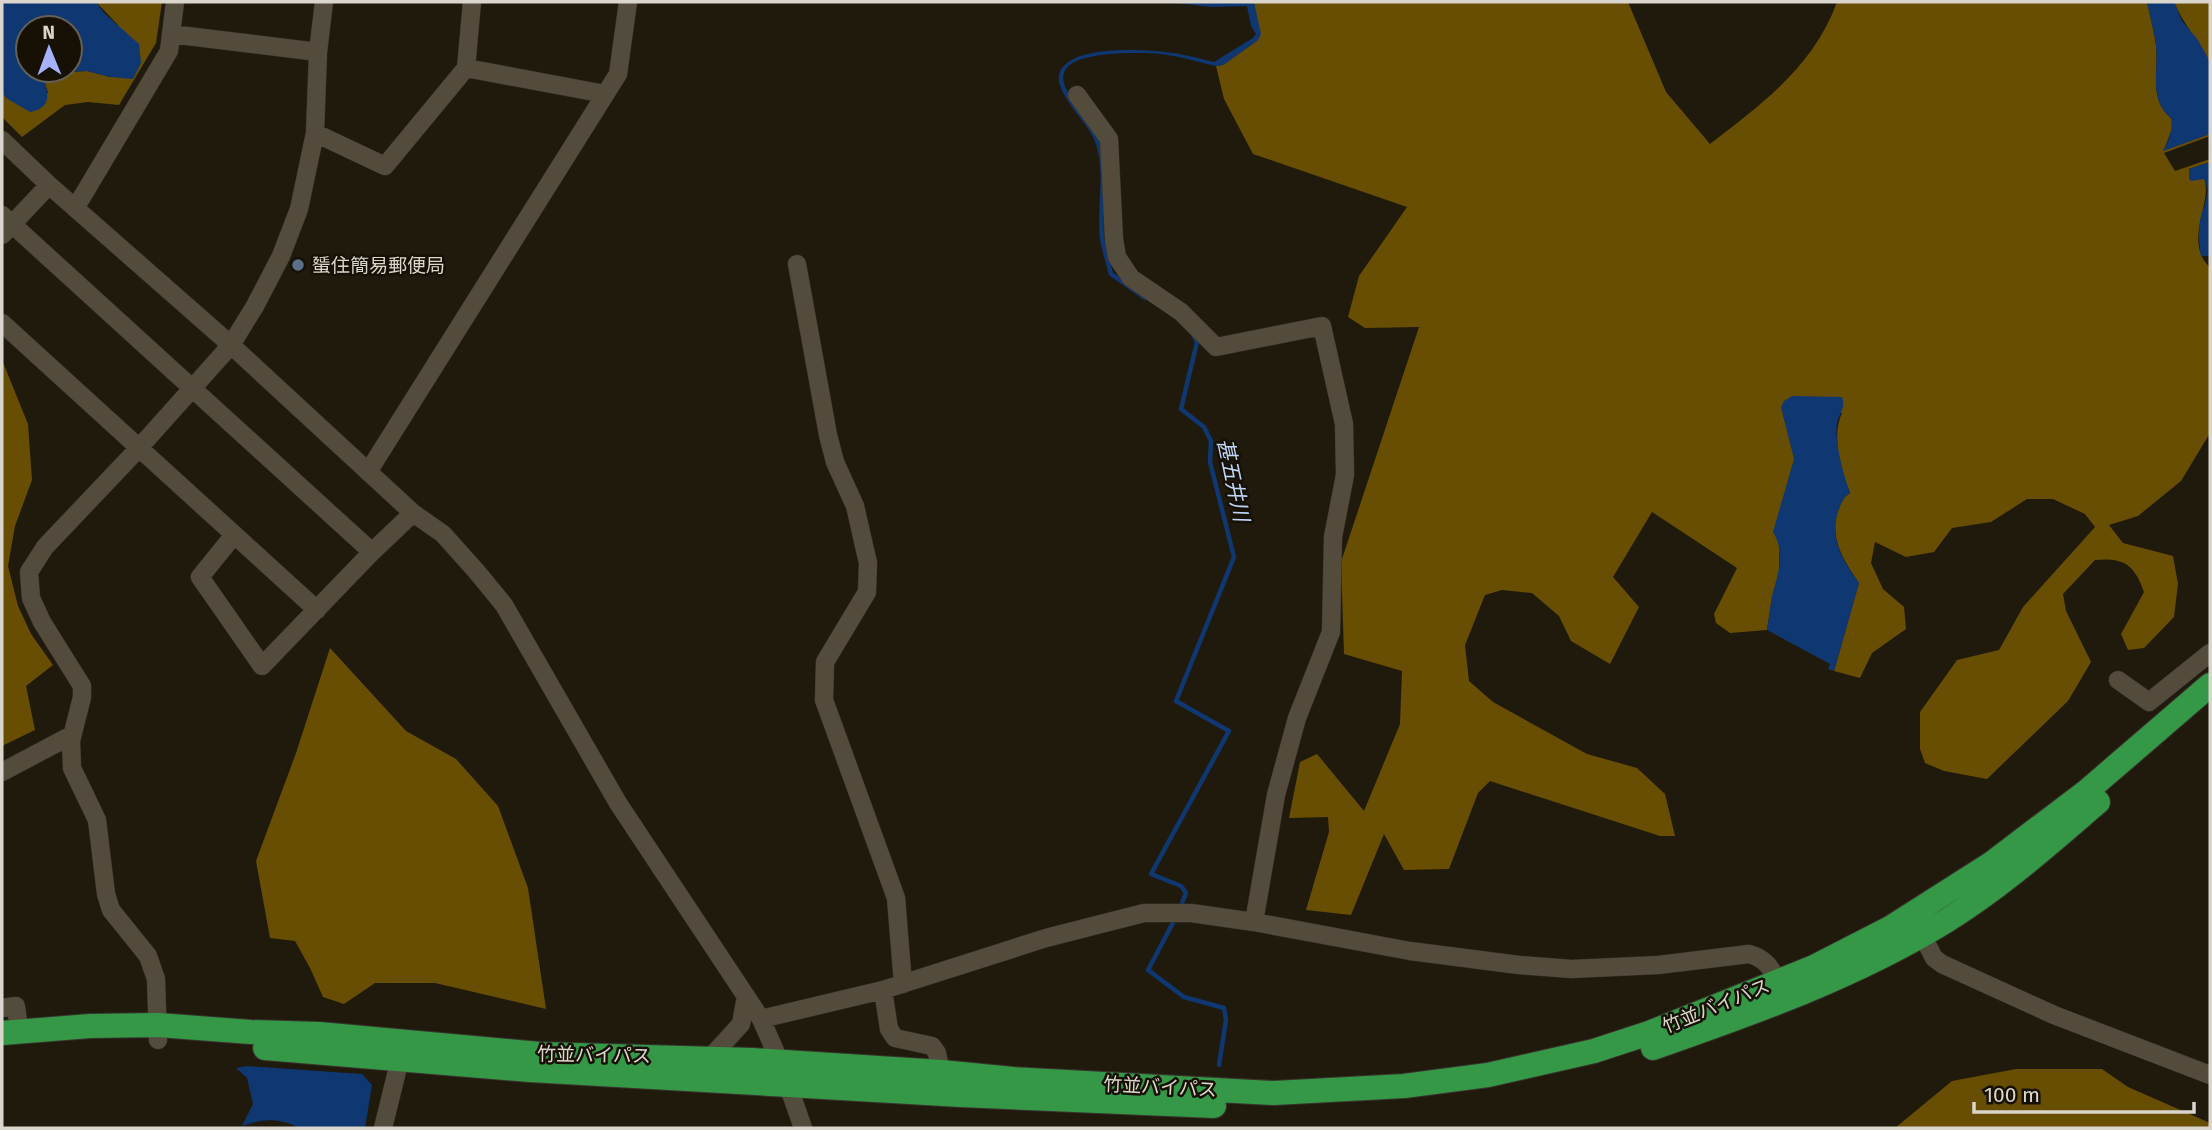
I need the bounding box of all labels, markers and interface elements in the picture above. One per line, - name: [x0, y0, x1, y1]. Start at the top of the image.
- north arrow: [14, 14, 84, 84]
- text: N: [42, 21, 55, 44]
- place label: 蜑住簡易郵便局: [312, 254, 445, 277]
- marker: 蜑住簡易郵便局: [290, 257, 306, 273]
- water label: 甚五井川: [1212, 436, 1255, 526]
- street label: 竹並バイパス: [1659, 974, 1773, 1038]
- street label: 竹並バイパス: [537, 1043, 651, 1067]
- scale bar: [1974, 1070, 2194, 1114]
- street label: 竹並バイパス: [1103, 1073, 1217, 1101]
- text: 100 m: [1984, 1082, 2040, 1108]

